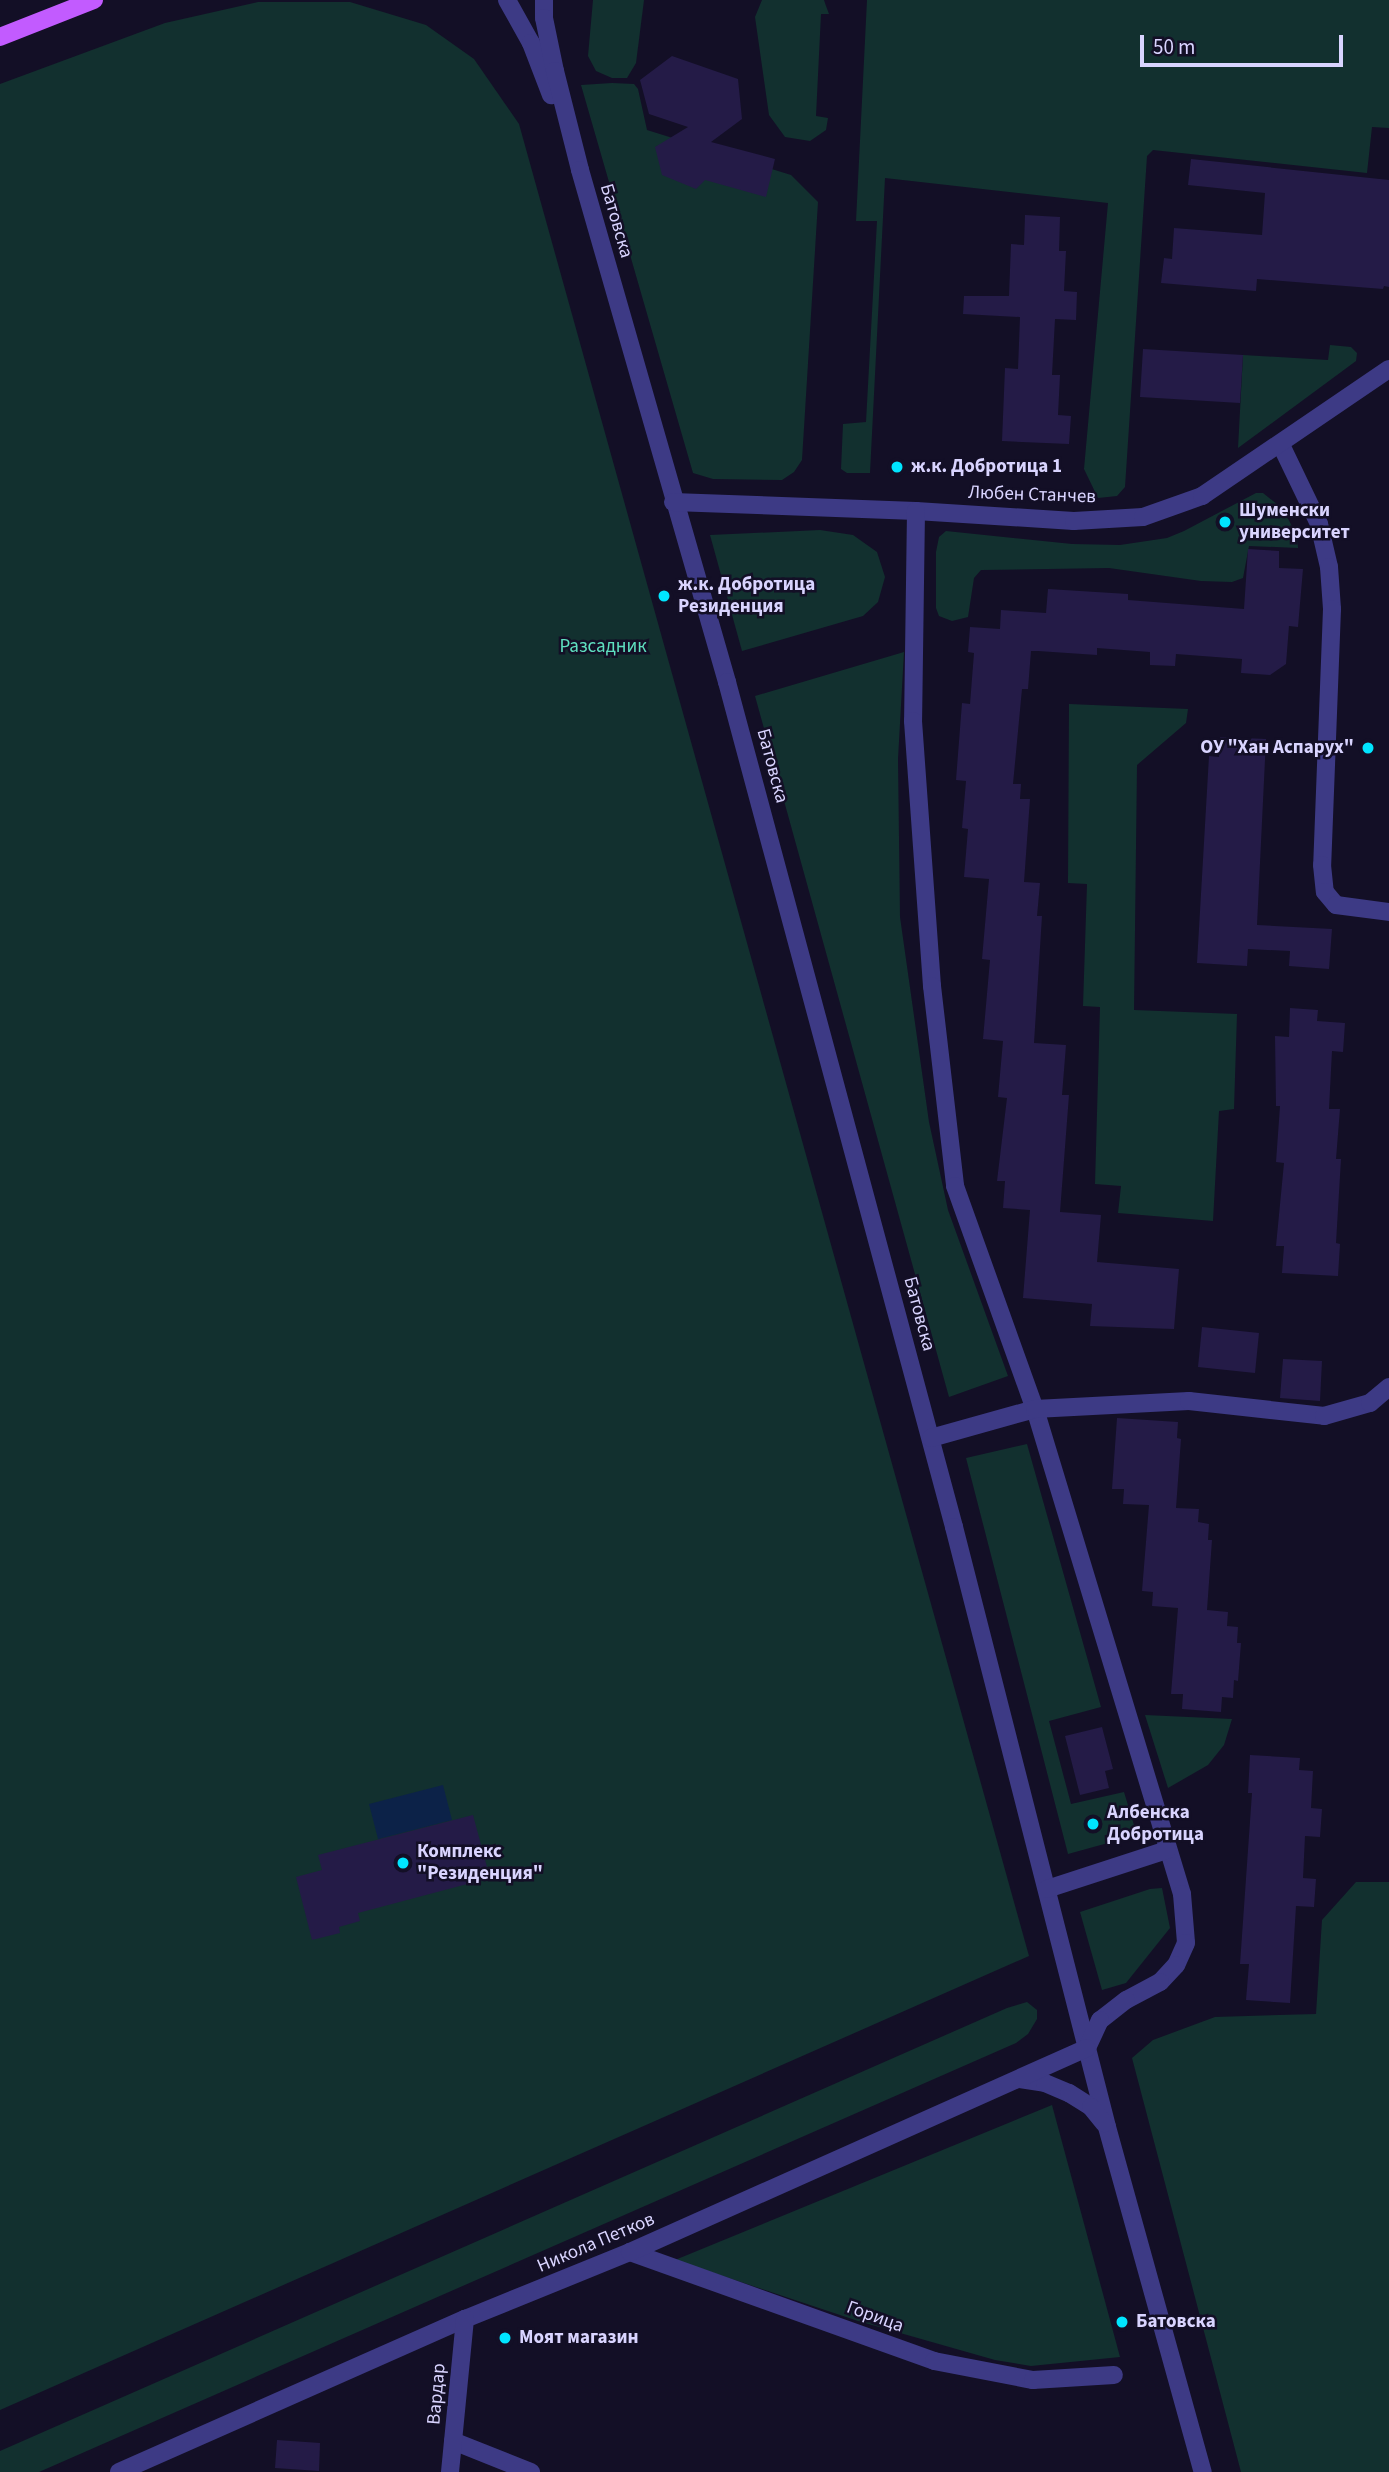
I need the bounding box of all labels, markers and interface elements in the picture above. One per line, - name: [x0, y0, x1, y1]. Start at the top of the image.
- scale bar: [1144, 21, 1347, 65]
- text: 50 m: [1153, 32, 1195, 62]
- street label: Батовска: [595, 181, 637, 261]
- place label: ж.к. Добротица 1: [911, 456, 1062, 478]
- marker: ж.к. Добротица 1: [889, 459, 905, 475]
- street label: Любен Станчев: [968, 481, 1096, 509]
- place label: Шуменски университет: [1239, 500, 1350, 544]
- marker: Шуменски университет: [1217, 514, 1233, 530]
- place label: ж.к. Добротица Резиденция: [678, 574, 815, 618]
- marker: ж.к. Добротица Резиденция: [656, 588, 672, 604]
- park label: Разсадник: [559, 636, 647, 658]
- street label: Батовска: [751, 726, 793, 806]
- place label: ОУ "Хан Аспарух": [1200, 737, 1354, 759]
- marker: ОУ "Хан Аспарух": [1360, 740, 1376, 756]
- street label: Батовска: [898, 1274, 940, 1354]
- place label: Албенска Добротица: [1107, 1802, 1204, 1846]
- marker: Албенска Добротица: [1085, 1816, 1101, 1832]
- place label: Комплекс "Резиденция": [417, 1841, 543, 1885]
- marker: Комплекс "Резиденция": [395, 1855, 411, 1871]
- street label: Никола Петков: [534, 2208, 658, 2278]
- street label: Горица: [843, 2296, 907, 2338]
- place label: Батовска: [1136, 2311, 1216, 2333]
- marker: Батовска: [1114, 2314, 1130, 2330]
- place label: Моят магазин: [519, 2327, 639, 2349]
- marker: Моят магазин: [497, 2330, 513, 2346]
- street label: Вардар: [423, 2362, 451, 2426]

